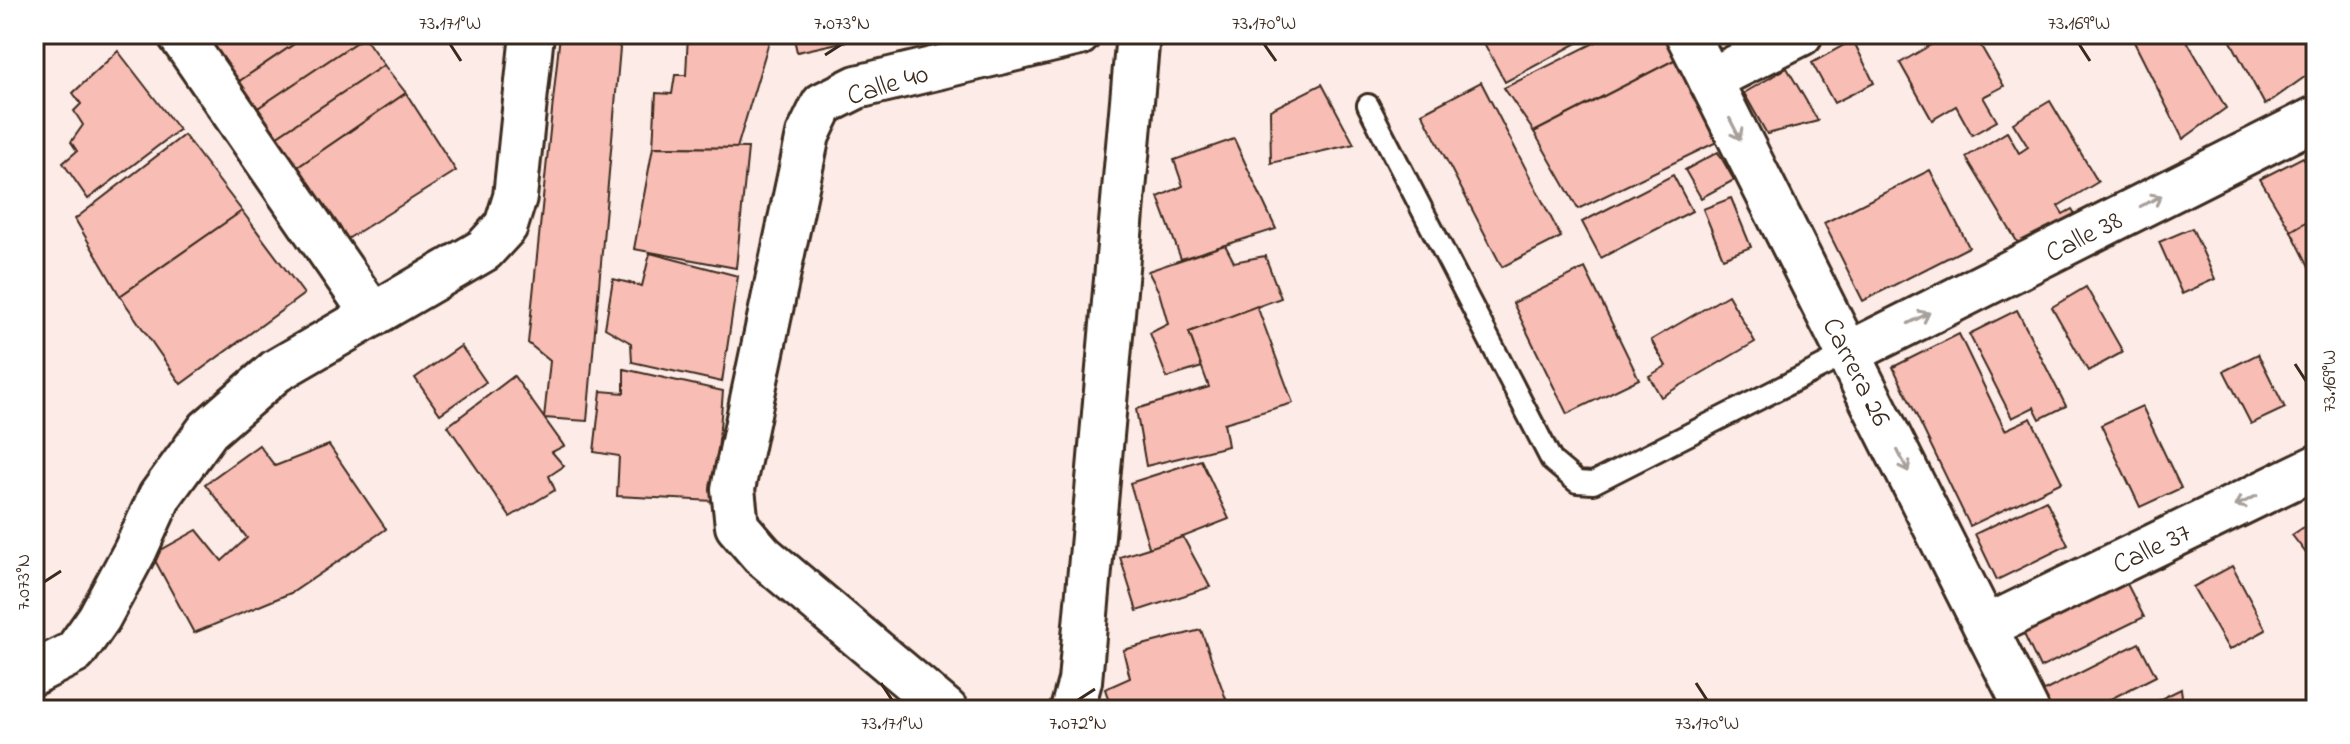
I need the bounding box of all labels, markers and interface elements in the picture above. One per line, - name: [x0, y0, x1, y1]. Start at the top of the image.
- text: 73.171°W: [419, 10, 481, 39]
- text: 7.073°N: [814, 10, 870, 39]
- text: 73.170°W: [1232, 10, 1296, 39]
- text: 73.169°W: [2048, 10, 2110, 39]
- street label: Calle 40: [842, 55, 934, 118]
- one-way arrow: [1728, 116, 1744, 140]
- one-way arrow: [2138, 193, 2162, 208]
- street label: Calle 38: [2039, 201, 2130, 275]
- one-way arrow: [1906, 310, 1930, 325]
- street label: Carrera 26: [1810, 311, 1900, 434]
- text: 73.169°W: [2316, 350, 2345, 412]
- one-way arrow: [1896, 448, 1911, 472]
- one-way arrow: [2234, 494, 2258, 509]
- street label: Calle 37: [2106, 513, 2199, 587]
- text: 7.073°N: [10, 554, 39, 610]
- text: 73.171°W: [861, 710, 923, 739]
- text: 7.072°N: [1049, 710, 1107, 739]
- text: 73.170°W: [1675, 710, 1739, 739]

